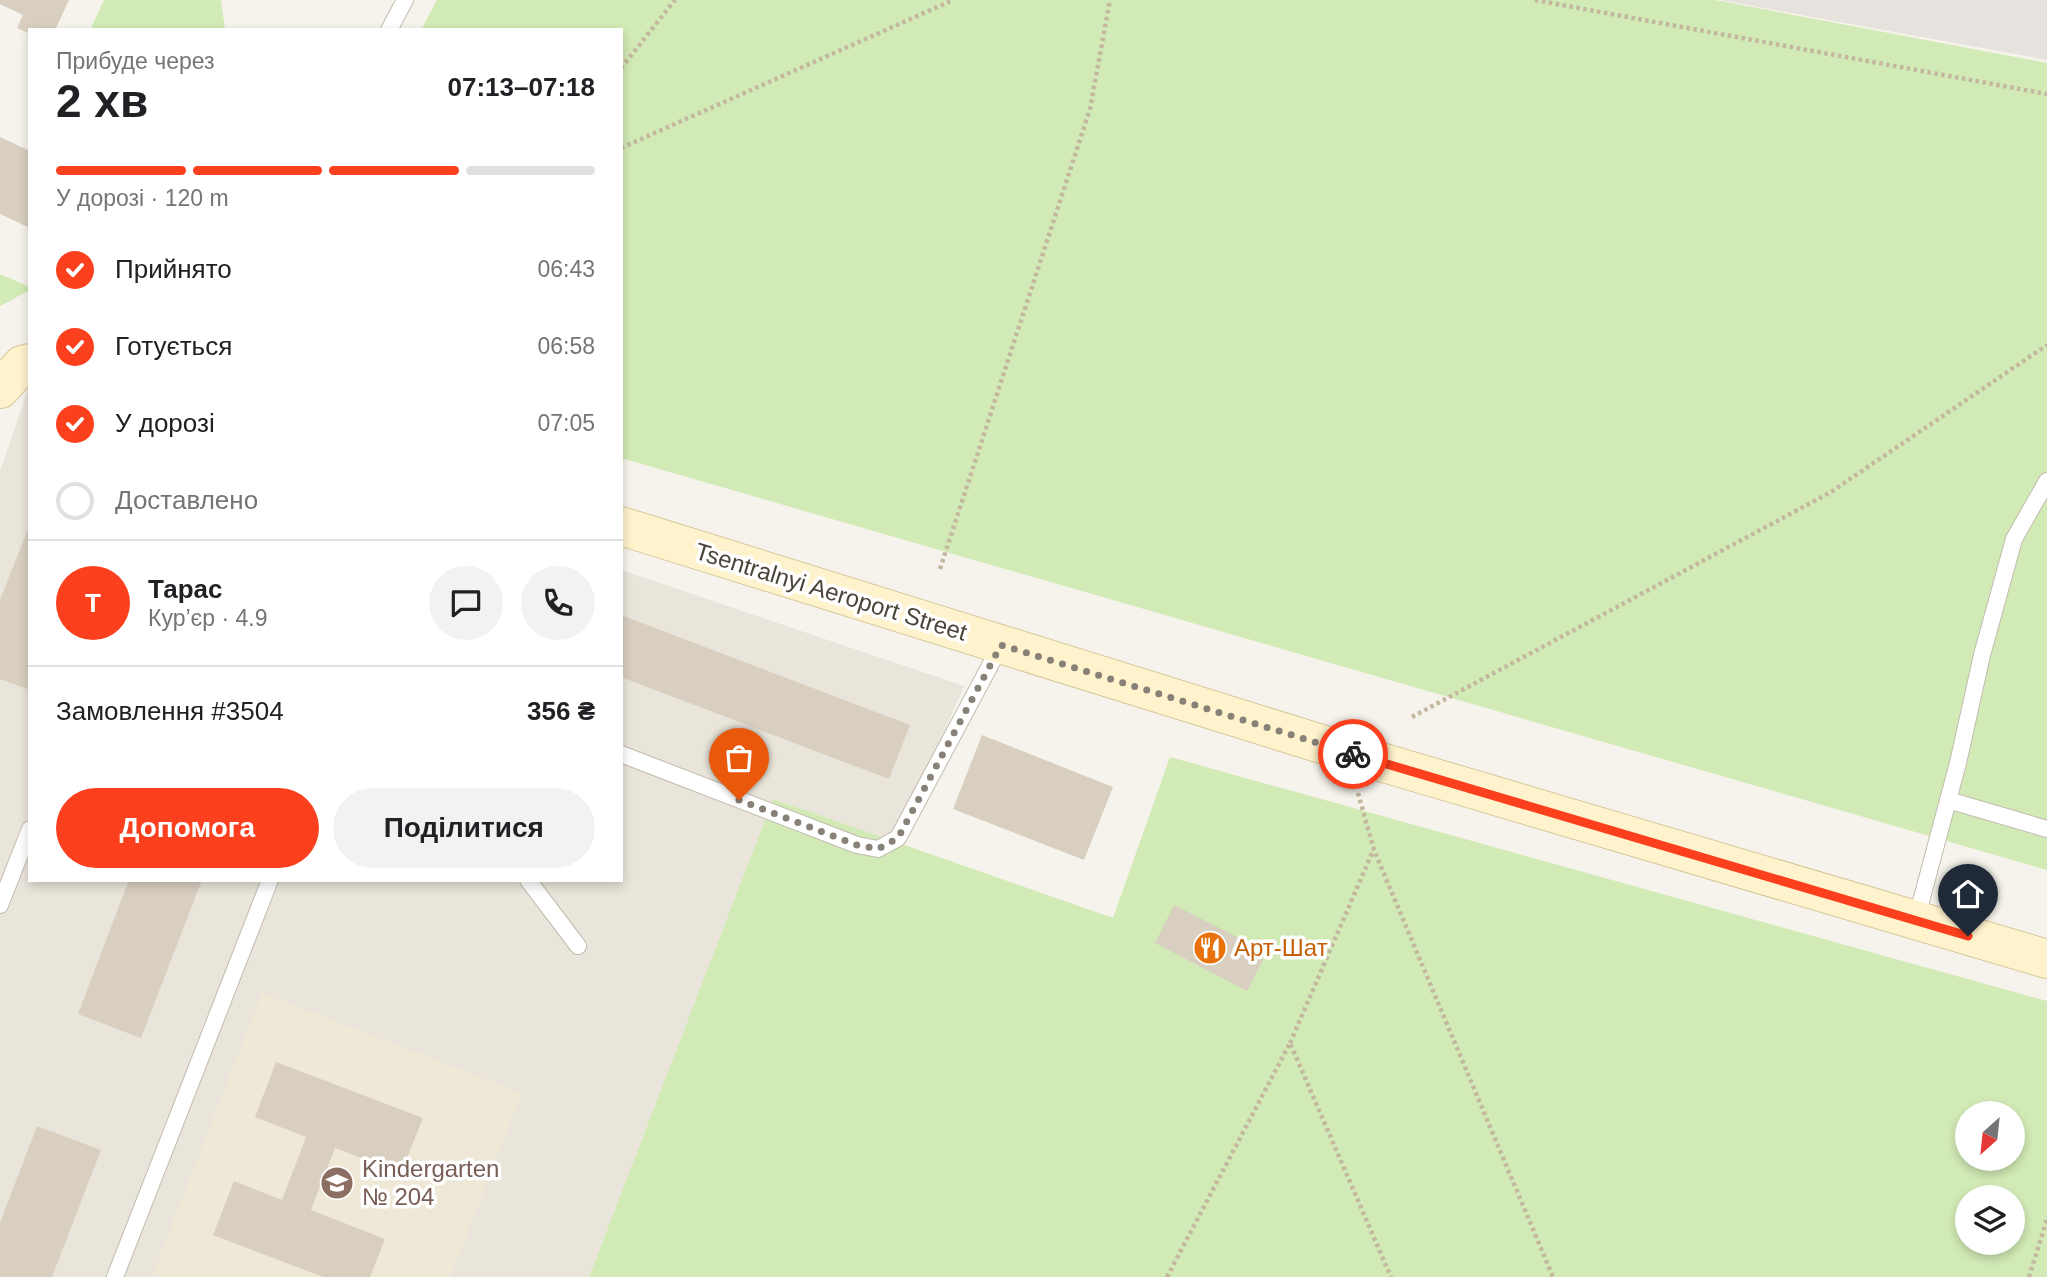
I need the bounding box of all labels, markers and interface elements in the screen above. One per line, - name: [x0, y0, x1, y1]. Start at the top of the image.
- text: Прибуде через: [56, 48, 215, 74]
- text: 07:13–07:18: [448, 72, 595, 102]
- text: 2 хв: [56, 75, 148, 127]
- text: У дорозі · 120 m: [56, 185, 229, 211]
- icon: check: [56, 251, 94, 289]
- text: Прийнято: [115, 254, 232, 284]
- text: 06:43: [537, 256, 595, 282]
- icon: check: [56, 328, 94, 366]
- text: Готується: [115, 331, 232, 361]
- text: 06:58: [537, 333, 595, 359]
- icon: check: [56, 405, 94, 443]
- text: У дорозі: [115, 408, 215, 438]
- text: 07:05: [537, 410, 595, 436]
- text: Доставлено: [115, 485, 258, 515]
- street label: Tsentralnyi Aeroport Street: [692, 537, 971, 646]
- button: chat: [429, 566, 503, 640]
- button: phone: [521, 566, 595, 640]
- text: Тарас: [148, 574, 223, 604]
- text: Т: [85, 588, 101, 618]
- text: Кур’єр · 4.9: [148, 605, 267, 631]
- text: Замовлення #3504: [56, 696, 284, 726]
- text: 356 ₴: [527, 696, 595, 726]
- courier: [1318, 719, 1388, 789]
- pin: [709, 728, 769, 800]
- icon: bike: [1334, 735, 1372, 773]
- icon: bag: [720, 739, 758, 777]
- button: Допомога: [56, 788, 319, 868]
- button: Поділитися: [333, 788, 595, 868]
- pin: [1938, 864, 1998, 936]
- icon: home: [1949, 875, 1987, 913]
- restaurant icon: Арт-Шат: [1191, 929, 1229, 967]
- place label: Арт-Шат: [1234, 934, 1328, 961]
- north arrow: [1955, 1101, 2025, 1171]
- map controls: [1955, 1101, 2025, 1255]
- place label: Kindergarten № 204: [362, 1155, 499, 1210]
- school or university icon: Kindergarten № 204: [318, 1164, 356, 1202]
- button: layers: [1955, 1185, 2025, 1255]

